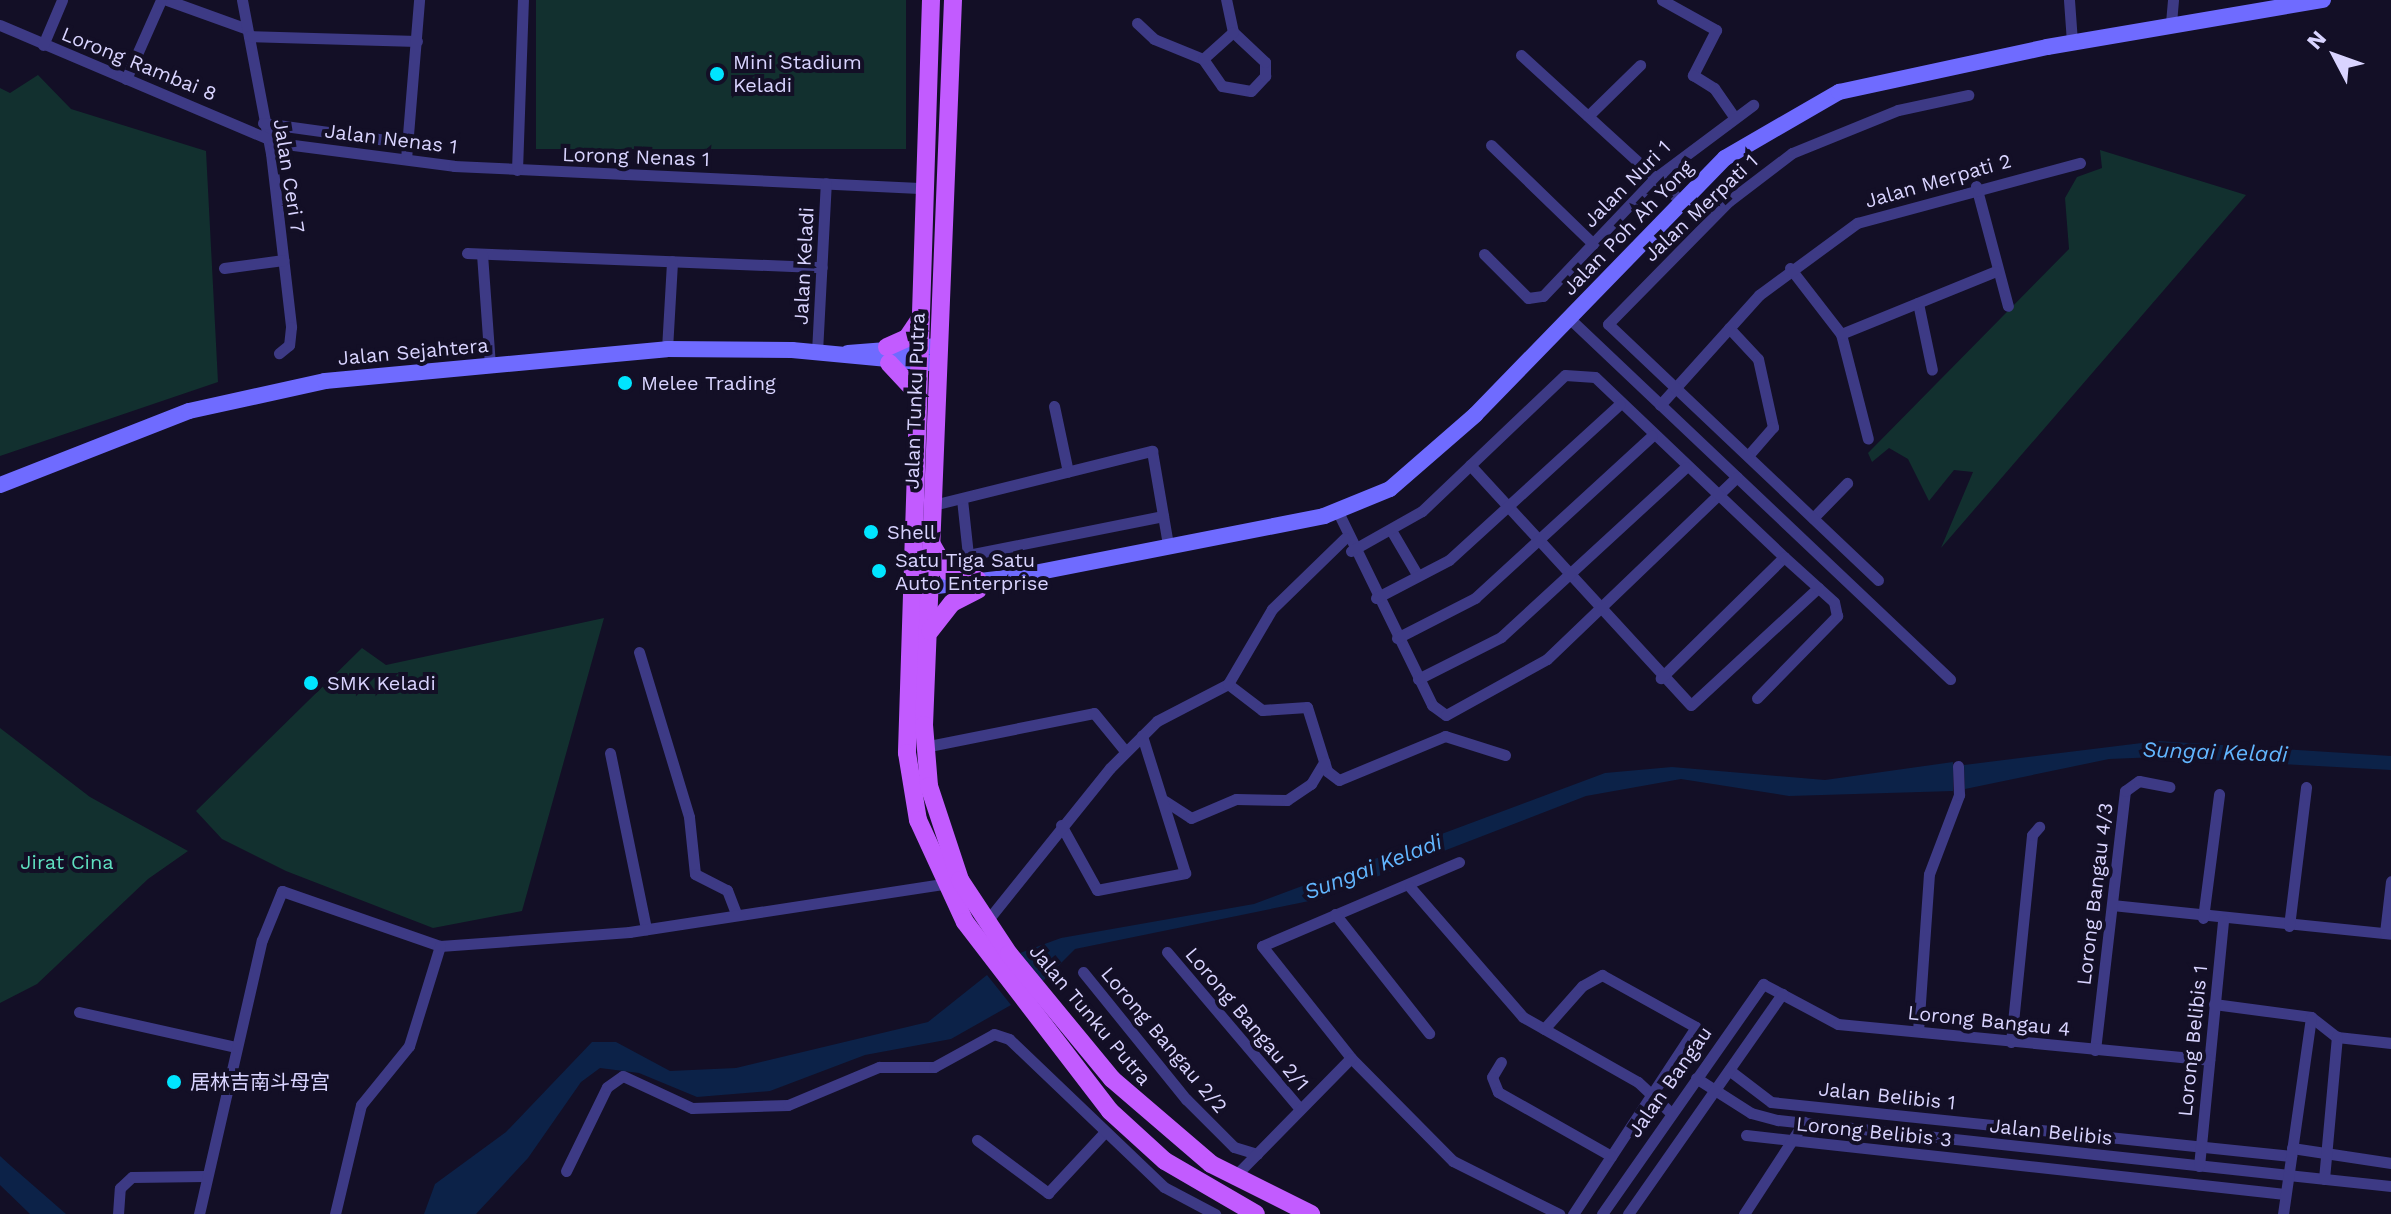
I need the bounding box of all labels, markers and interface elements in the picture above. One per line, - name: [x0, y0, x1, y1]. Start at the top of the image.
- north arrow: [2295, 16, 2375, 96]
- street label: Lorong Rambai 8: [58, 22, 220, 106]
- text: N: [2302, 26, 2331, 54]
- place label: Mini Stadium Keladi: [733, 50, 862, 97]
- marker: Mini Stadium Keladi: [708, 65, 726, 83]
- street label: Jalan Ceri 7: [268, 117, 310, 235]
- street label: Jalan Nenas 1: [323, 119, 459, 159]
- street label: Jalan Nuri 1: [1578, 135, 1676, 233]
- street label: Lorong Nenas 1: [561, 142, 711, 172]
- street label: Jalan Merpati 1: [1639, 149, 1763, 267]
- street label: Jalan Merpati 2: [1862, 149, 2014, 213]
- street label: Jalan Poh Ah Yong: [1557, 155, 1699, 301]
- street label: Jalan Keladi: [789, 206, 819, 326]
- street label: Jalan Tunku Putra: [900, 312, 930, 490]
- street label: Jalan Sejahtera: [337, 333, 489, 371]
- place label: Melee Trading: [641, 371, 776, 395]
- marker: Melee Trading: [616, 374, 634, 392]
- place label: Shell: [887, 520, 936, 544]
- marker: Shell: [862, 523, 880, 541]
- place label: Satu Tiga Satu Auto Enterprise: [895, 548, 1049, 595]
- marker: Satu Tiga Satu Auto Enterprise: [870, 562, 888, 580]
- place label: SMK Keladi: [327, 671, 436, 695]
- marker: SMK Keladi: [302, 674, 320, 692]
- water label: Sungai Keladi: [2142, 736, 2288, 768]
- street label: Lorong Bangau 4/3: [2072, 801, 2118, 987]
- water label: Sungai Keladi: [1300, 829, 1446, 905]
- park label: Jirat Cina: [20, 850, 114, 874]
- street label: Jalan Tunku Putra: [1024, 939, 1156, 1091]
- street label: Lorong Bangau 2/1: [1180, 943, 1314, 1095]
- street label: Lorong Bangau 2/2: [1096, 962, 1232, 1118]
- street label: Lorong Belibis 1: [2173, 964, 2213, 1118]
- street label: Lorong Bangau 4: [1906, 1001, 2072, 1041]
- street label: Jalan Bangau: [1623, 1022, 1717, 1142]
- place label: 居林吉南斗母宫: [190, 1070, 330, 1094]
- marker: 居林吉南斗母宫: [165, 1073, 183, 1091]
- street label: Jalan Belibis 1: [1817, 1077, 1957, 1115]
- street label: Lorong Belibis 3: [1795, 1112, 1953, 1152]
- street label: Jalan Belibis: [1988, 1114, 2114, 1150]

